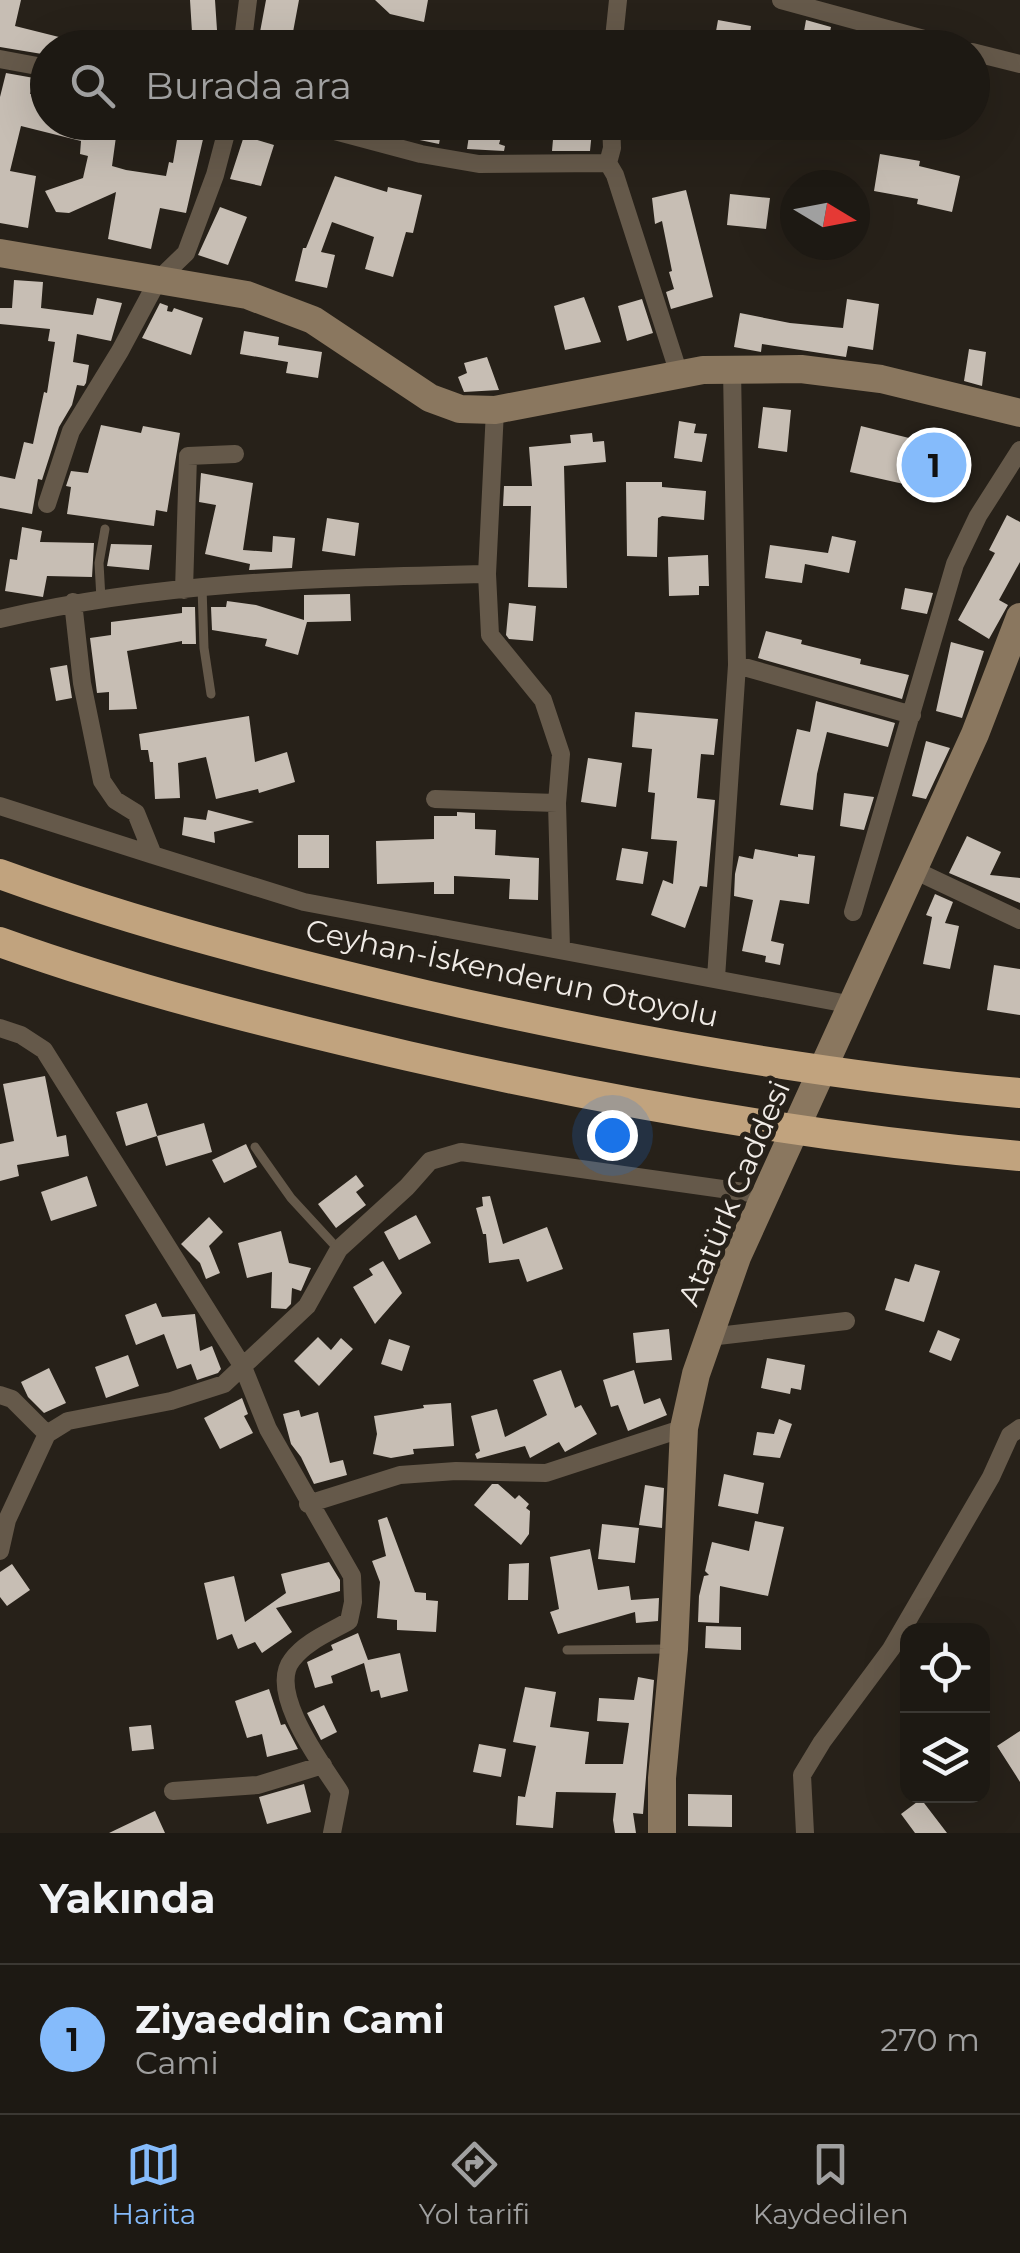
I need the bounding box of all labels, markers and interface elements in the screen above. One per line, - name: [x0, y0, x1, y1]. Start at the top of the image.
- search box: [30, 30, 990, 140]
- icon: search: [65, 58, 120, 113]
- text: Burada ara: [145, 62, 352, 109]
- north arrow: [780, 170, 870, 260]
- pin: 1: [902, 428, 966, 502]
- street label: Ceyhan-İskenderun Otoyolu: [302, 911, 722, 1035]
- street label: Atatürk Caddesi: [670, 1075, 798, 1311]
- your location: [587, 1110, 638, 1161]
- map controls: [900, 1623, 990, 1803]
- button: locate: [900, 1623, 990, 1713]
- button: layers: [900, 1713, 990, 1803]
- text: Yakında: [40, 1872, 216, 1924]
- text: Ziyaeddin Cami: [135, 1996, 445, 2043]
- text: 1: [66, 2020, 79, 2059]
- text: 270 m: [880, 2020, 980, 2059]
- text: Cami: [135, 2043, 219, 2082]
- tab: Harita: [111, 2137, 196, 2231]
- tab: Yol tarifi: [419, 2137, 530, 2231]
- tab: Kaydedilen: [753, 2137, 909, 2231]

